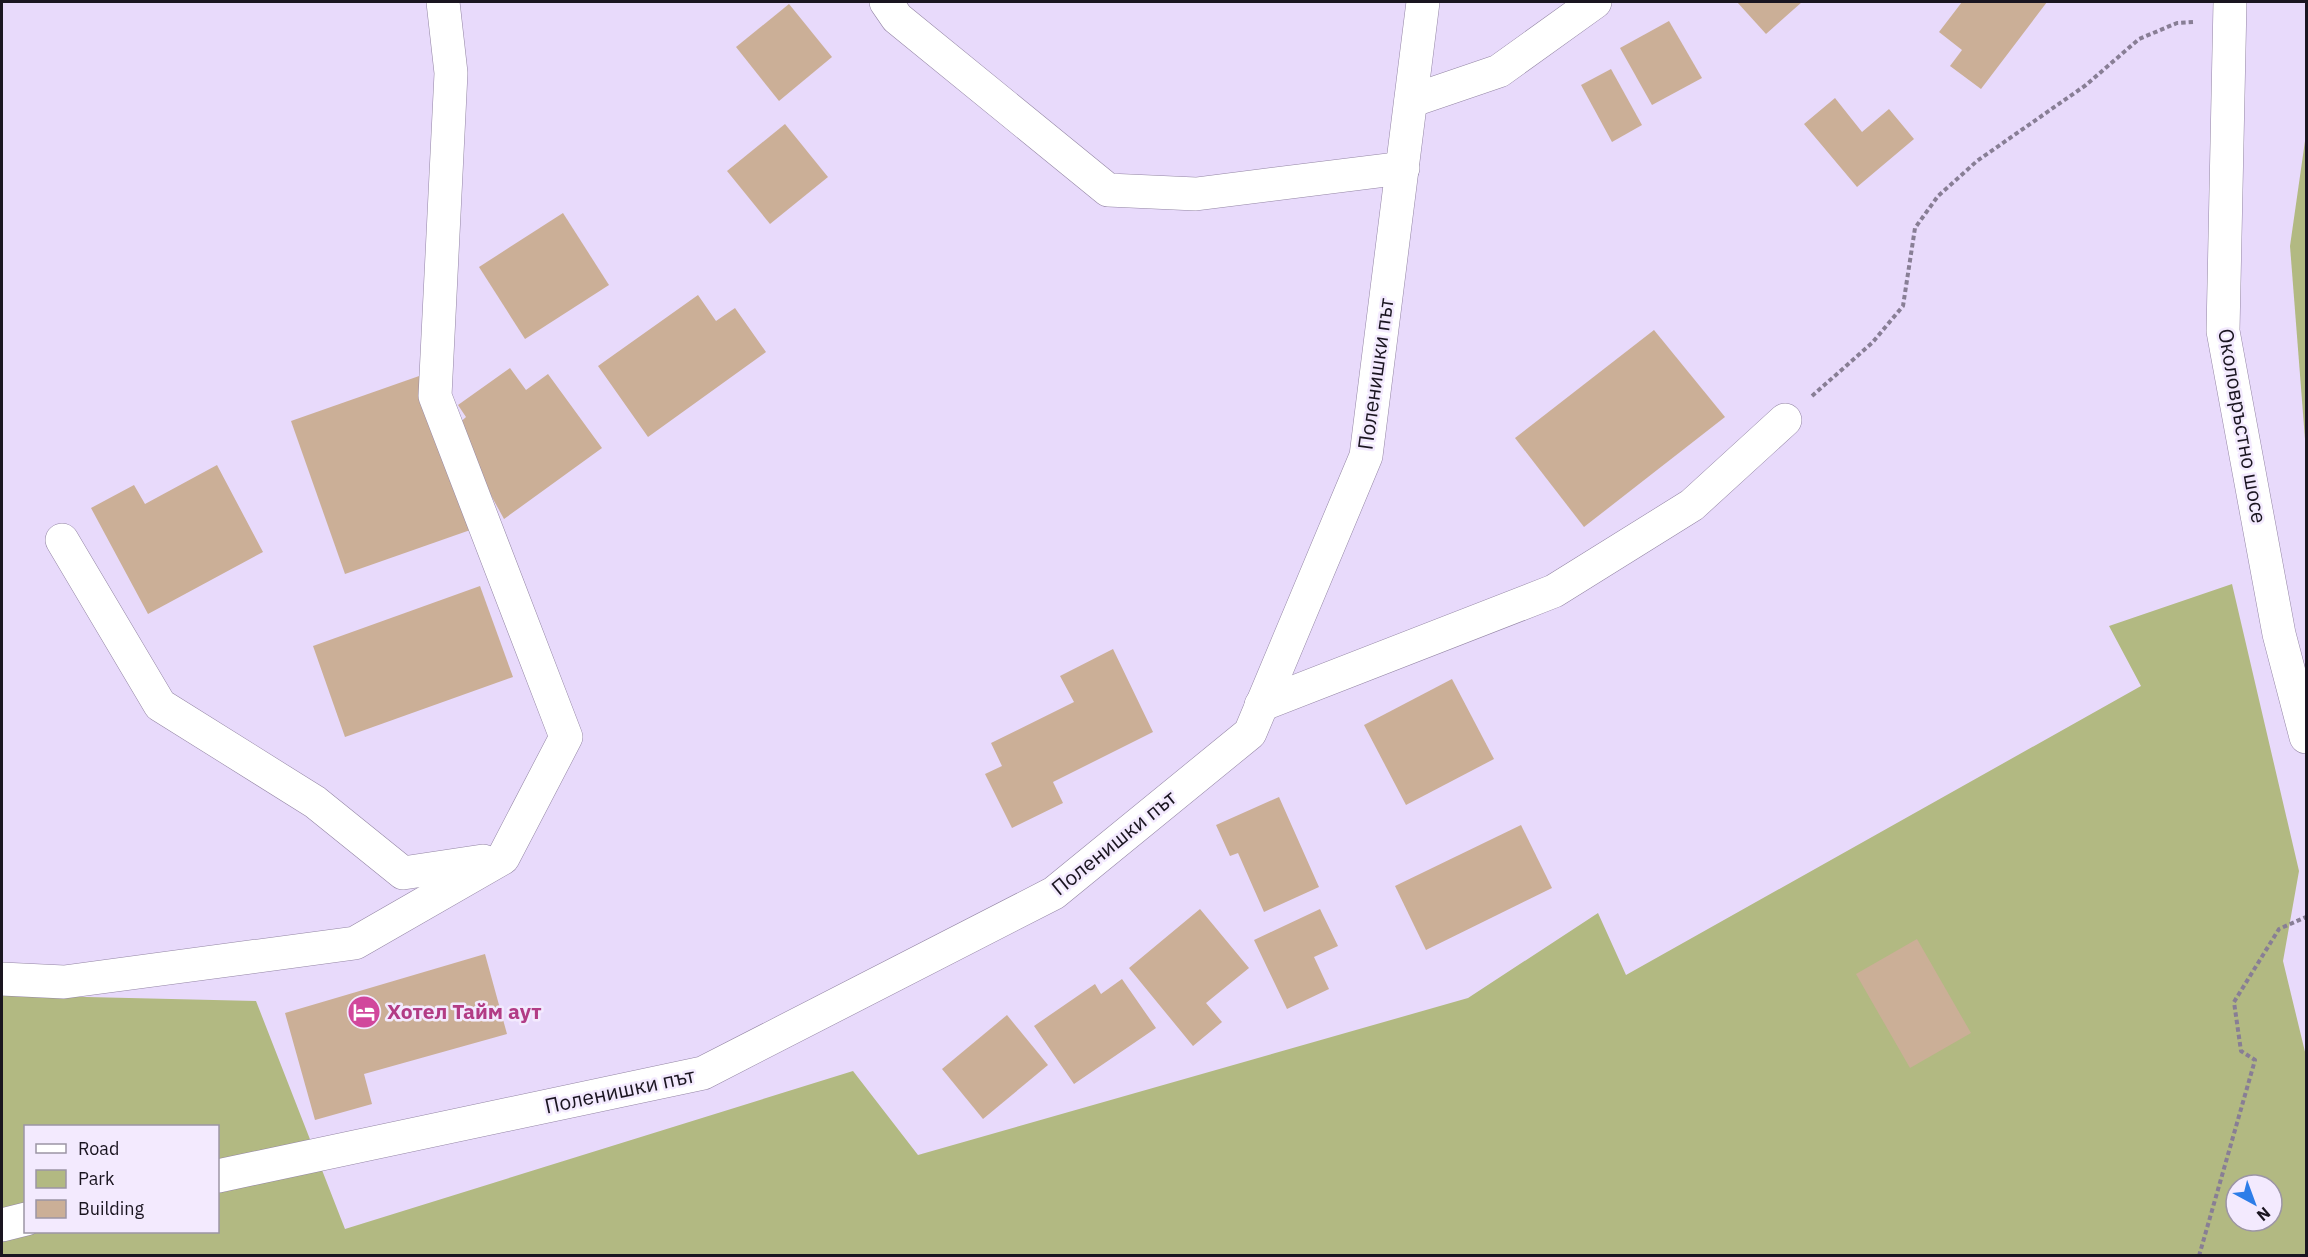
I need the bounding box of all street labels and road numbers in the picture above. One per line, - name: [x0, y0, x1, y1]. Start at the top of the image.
- street label: Поленишки път: [1350, 296, 1400, 452]
- street label: Околовръстно шосе: [2212, 326, 2274, 526]
- street label: Поленишки път: [1045, 783, 1182, 901]
- street label: Поленишки път: [542, 1060, 698, 1120]

